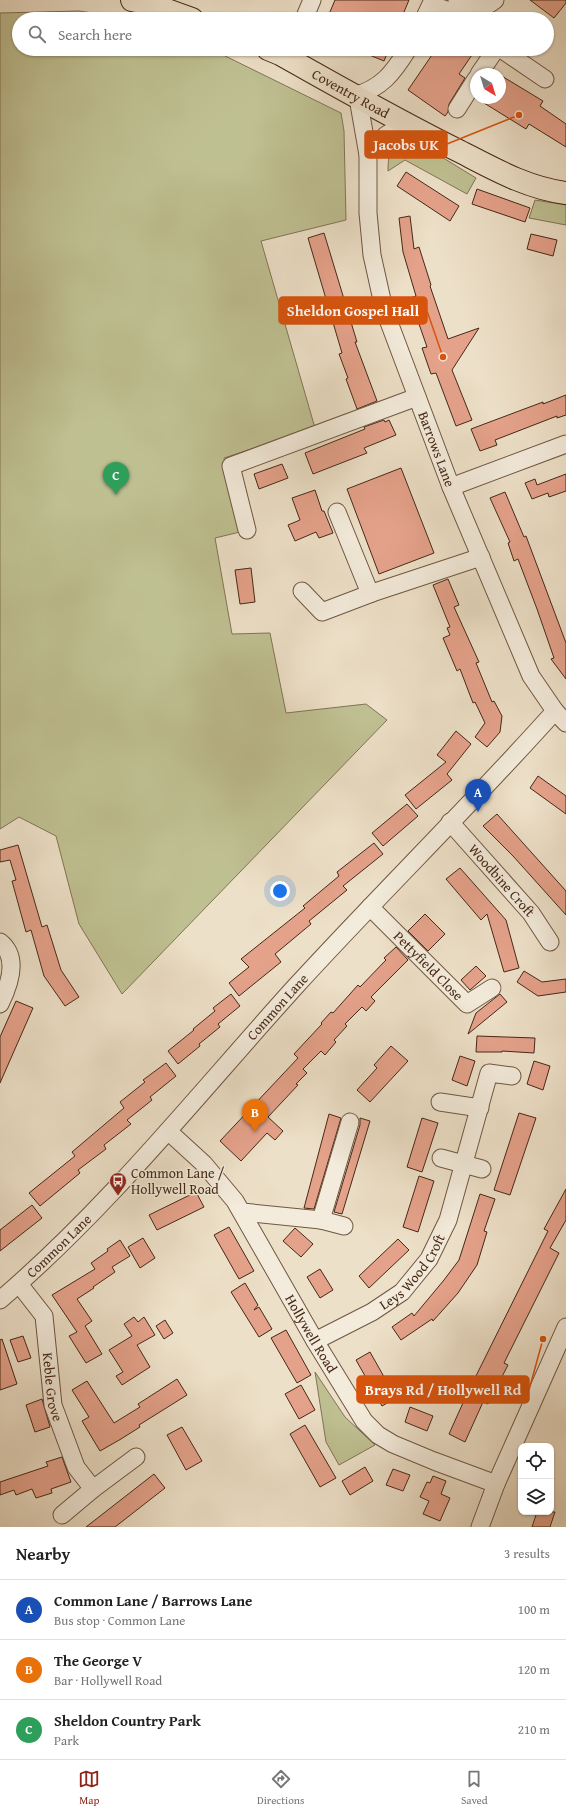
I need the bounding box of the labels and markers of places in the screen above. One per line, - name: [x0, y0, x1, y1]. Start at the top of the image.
- callout: Jacobs UK: [365, 131, 447, 158]
- callout: Sheldon Gospel Hall: [279, 297, 427, 324]
- pin: C: [103, 462, 129, 495]
- pin: A: [465, 779, 491, 812]
- pin: B: [242, 1099, 268, 1132]
- place label: Common Lane / Hollywell Road: [131, 1163, 225, 1199]
- bus stop icon: Common Lane / Hollywell Road: [108, 1171, 128, 1196]
- callout: Brays Rd / Hollywell Rd: [357, 1376, 529, 1403]

